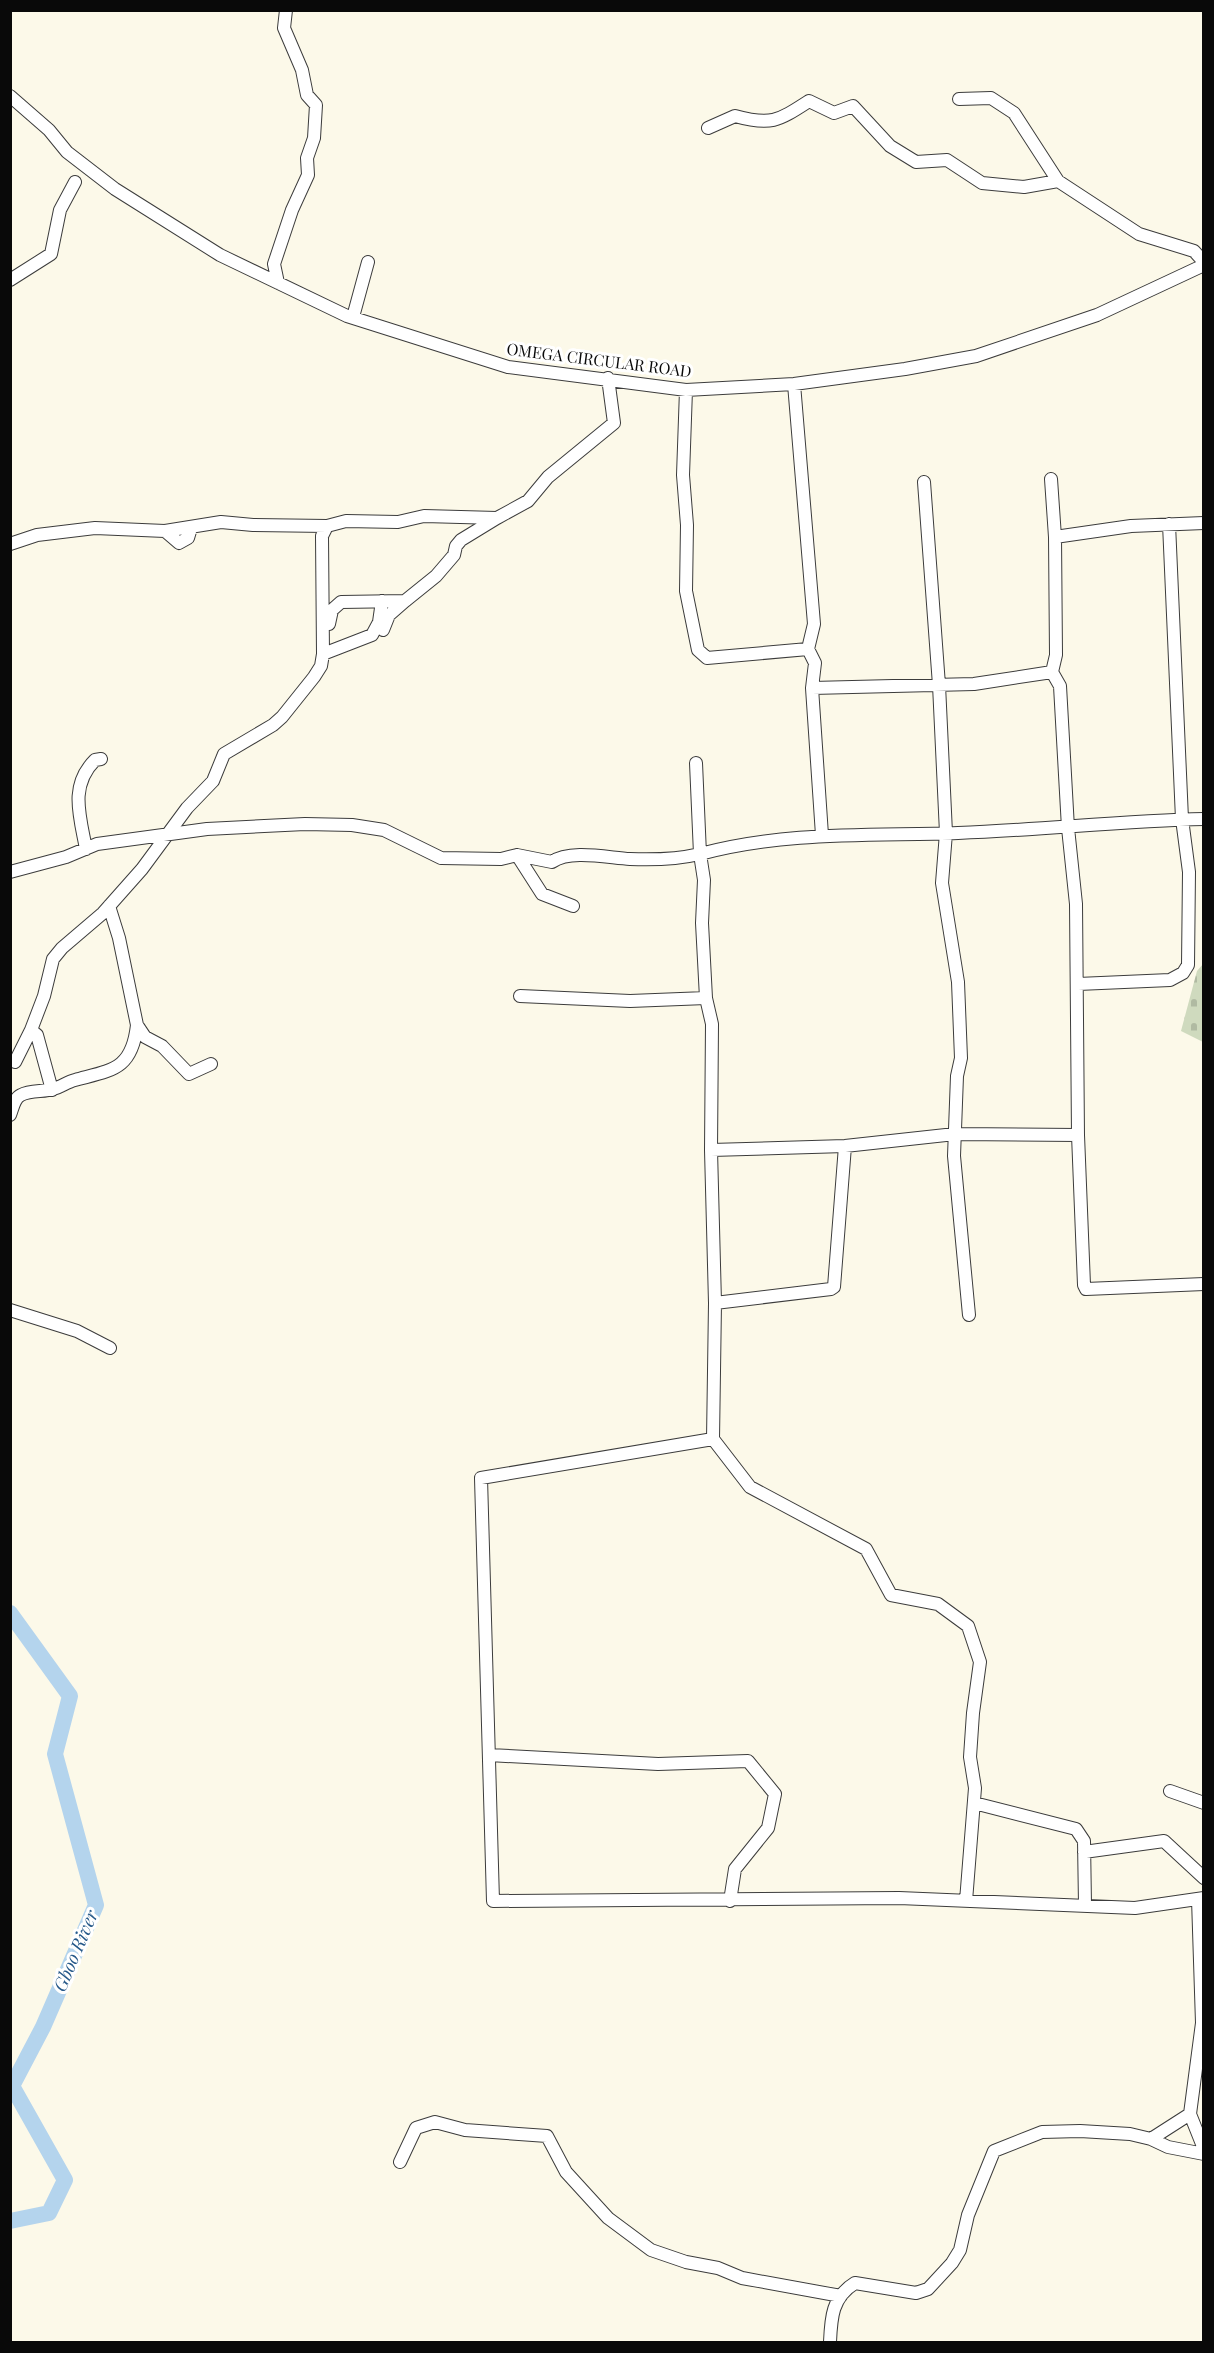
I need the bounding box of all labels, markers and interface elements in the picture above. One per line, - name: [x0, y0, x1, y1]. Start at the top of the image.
- street label: OMEGA CIRCULAR ROAD: [505, 338, 693, 381]
- water label: Gboo River: [47, 1905, 103, 1995]

